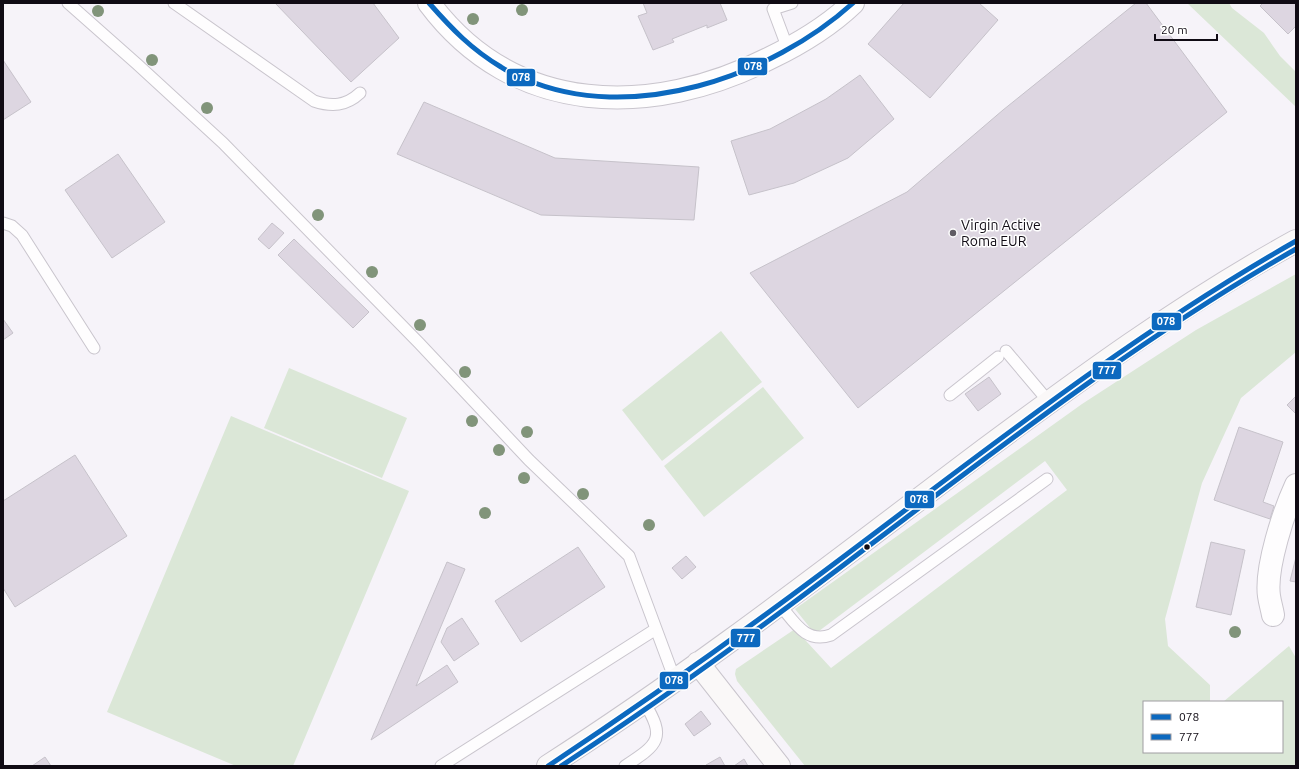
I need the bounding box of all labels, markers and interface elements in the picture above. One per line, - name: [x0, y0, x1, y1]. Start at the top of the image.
- scale bar: [1155, 16, 1217, 42]
- text: 20 m: [1161, 23, 1188, 36]
- line badge: 078: [737, 57, 768, 76]
- text: 078: [744, 60, 762, 72]
- line badge: 078: [506, 68, 536, 87]
- text: 078: [512, 71, 530, 83]
- place label: Virgin Active Roma EUR: [961, 217, 1041, 249]
- marker: Virgin Active Roma EUR: [948, 228, 958, 238]
- line badge: 078: [1151, 312, 1182, 331]
- text: 078: [1157, 315, 1175, 327]
- line badge: 777: [1092, 361, 1122, 380]
- text: 777: [1098, 364, 1116, 376]
- line badge: 078: [904, 490, 935, 509]
- text: 078: [910, 493, 928, 505]
- unlabelled marker: [862, 542, 872, 552]
- line badge: 777: [730, 628, 761, 648]
- text: 777: [737, 632, 755, 644]
- line badge: 078: [659, 671, 689, 690]
- text: 078: [665, 674, 683, 686]
- legend: [1143, 701, 1283, 753]
- text: 078: [1179, 710, 1200, 723]
- text: 777: [1179, 730, 1199, 743]

